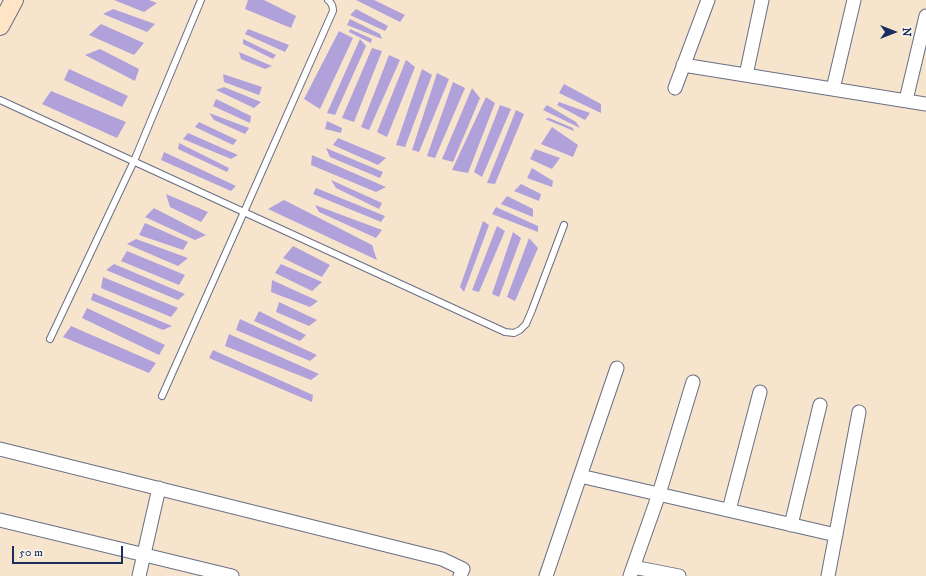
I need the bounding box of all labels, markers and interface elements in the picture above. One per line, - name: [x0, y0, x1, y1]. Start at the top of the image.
- north arrow: [874, 12, 914, 52]
- text: N: [899, 27, 913, 37]
- scale bar: [14, 538, 125, 564]
- text: 50 m: [19, 545, 43, 560]

